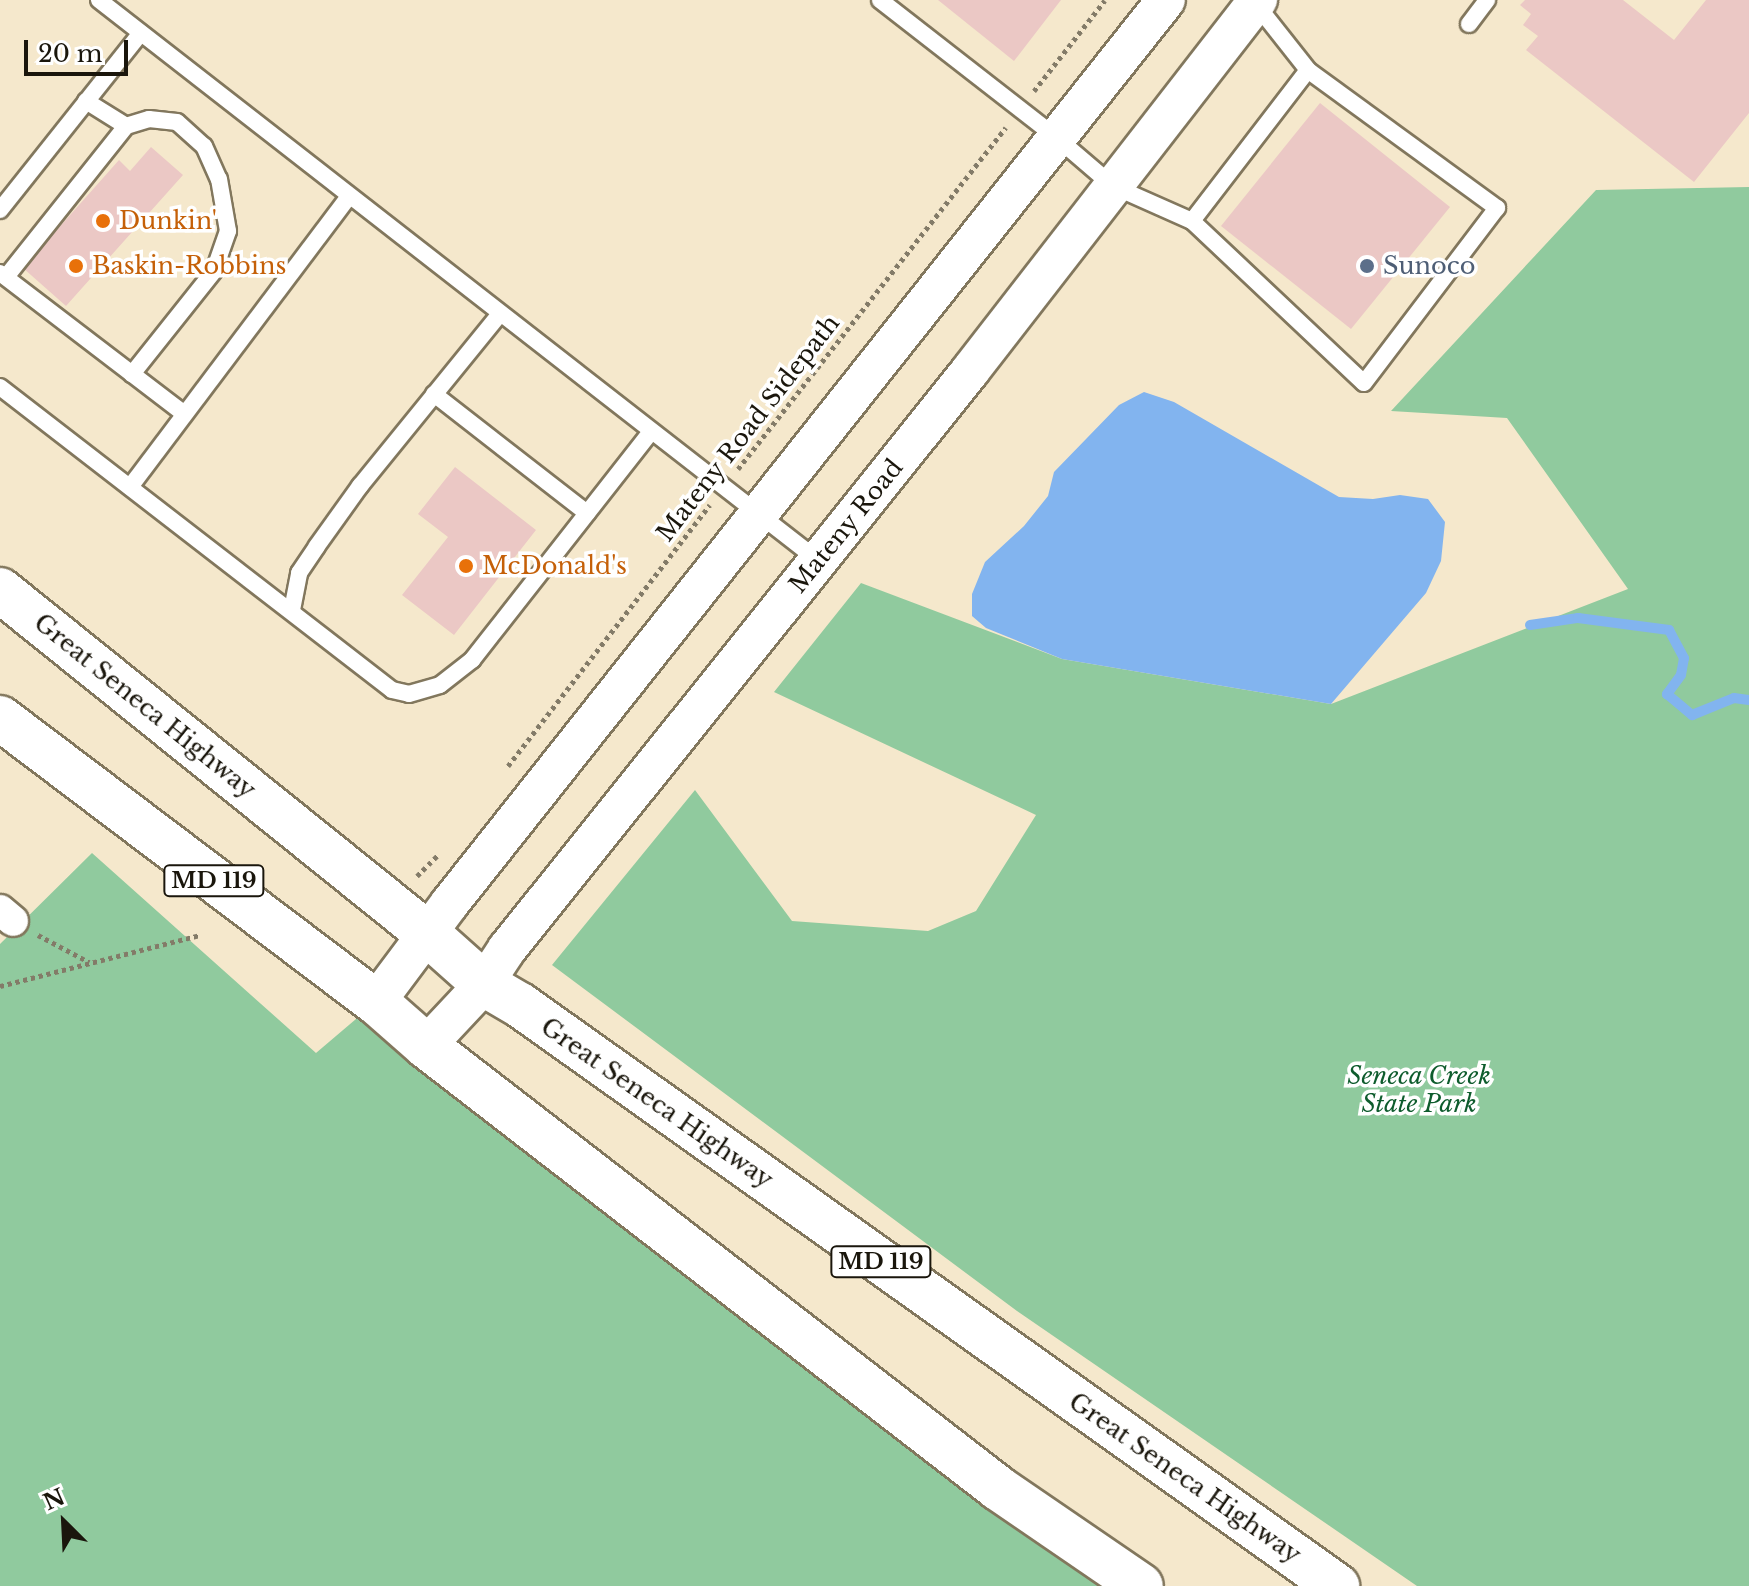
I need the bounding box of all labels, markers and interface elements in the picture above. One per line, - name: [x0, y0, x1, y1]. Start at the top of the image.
- scale bar: [28, 24, 132, 74]
- text: 20 m: [38, 39, 103, 68]
- place label: Dunkin': [119, 207, 217, 235]
- marker: Dunkin': [94, 212, 112, 230]
- place label: Baskin-Robbins: [92, 252, 286, 280]
- place label: Sunoco: [1383, 252, 1475, 280]
- marker: Baskin-Robbins: [67, 257, 85, 275]
- marker: Sunoco: [1358, 257, 1376, 275]
- street label: Mateny Road Sidepath: [650, 309, 846, 547]
- street label: Mateny Road: [783, 453, 909, 599]
- place label: McDonald's: [482, 552, 627, 580]
- marker: McDonald's: [457, 557, 475, 575]
- street label: Great Seneca Highway: [28, 608, 262, 804]
- road number: MD 119: [162, 863, 266, 899]
- street label: Great Seneca Highway: [535, 1012, 779, 1194]
- park label: Seneca Creek State Park: [1347, 1062, 1491, 1118]
- road number: MD 119: [829, 1244, 933, 1280]
- street label: Great Seneca Highway: [1063, 1387, 1307, 1569]
- north arrow: [24, 1482, 104, 1562]
- text: N: [39, 1483, 69, 1516]

